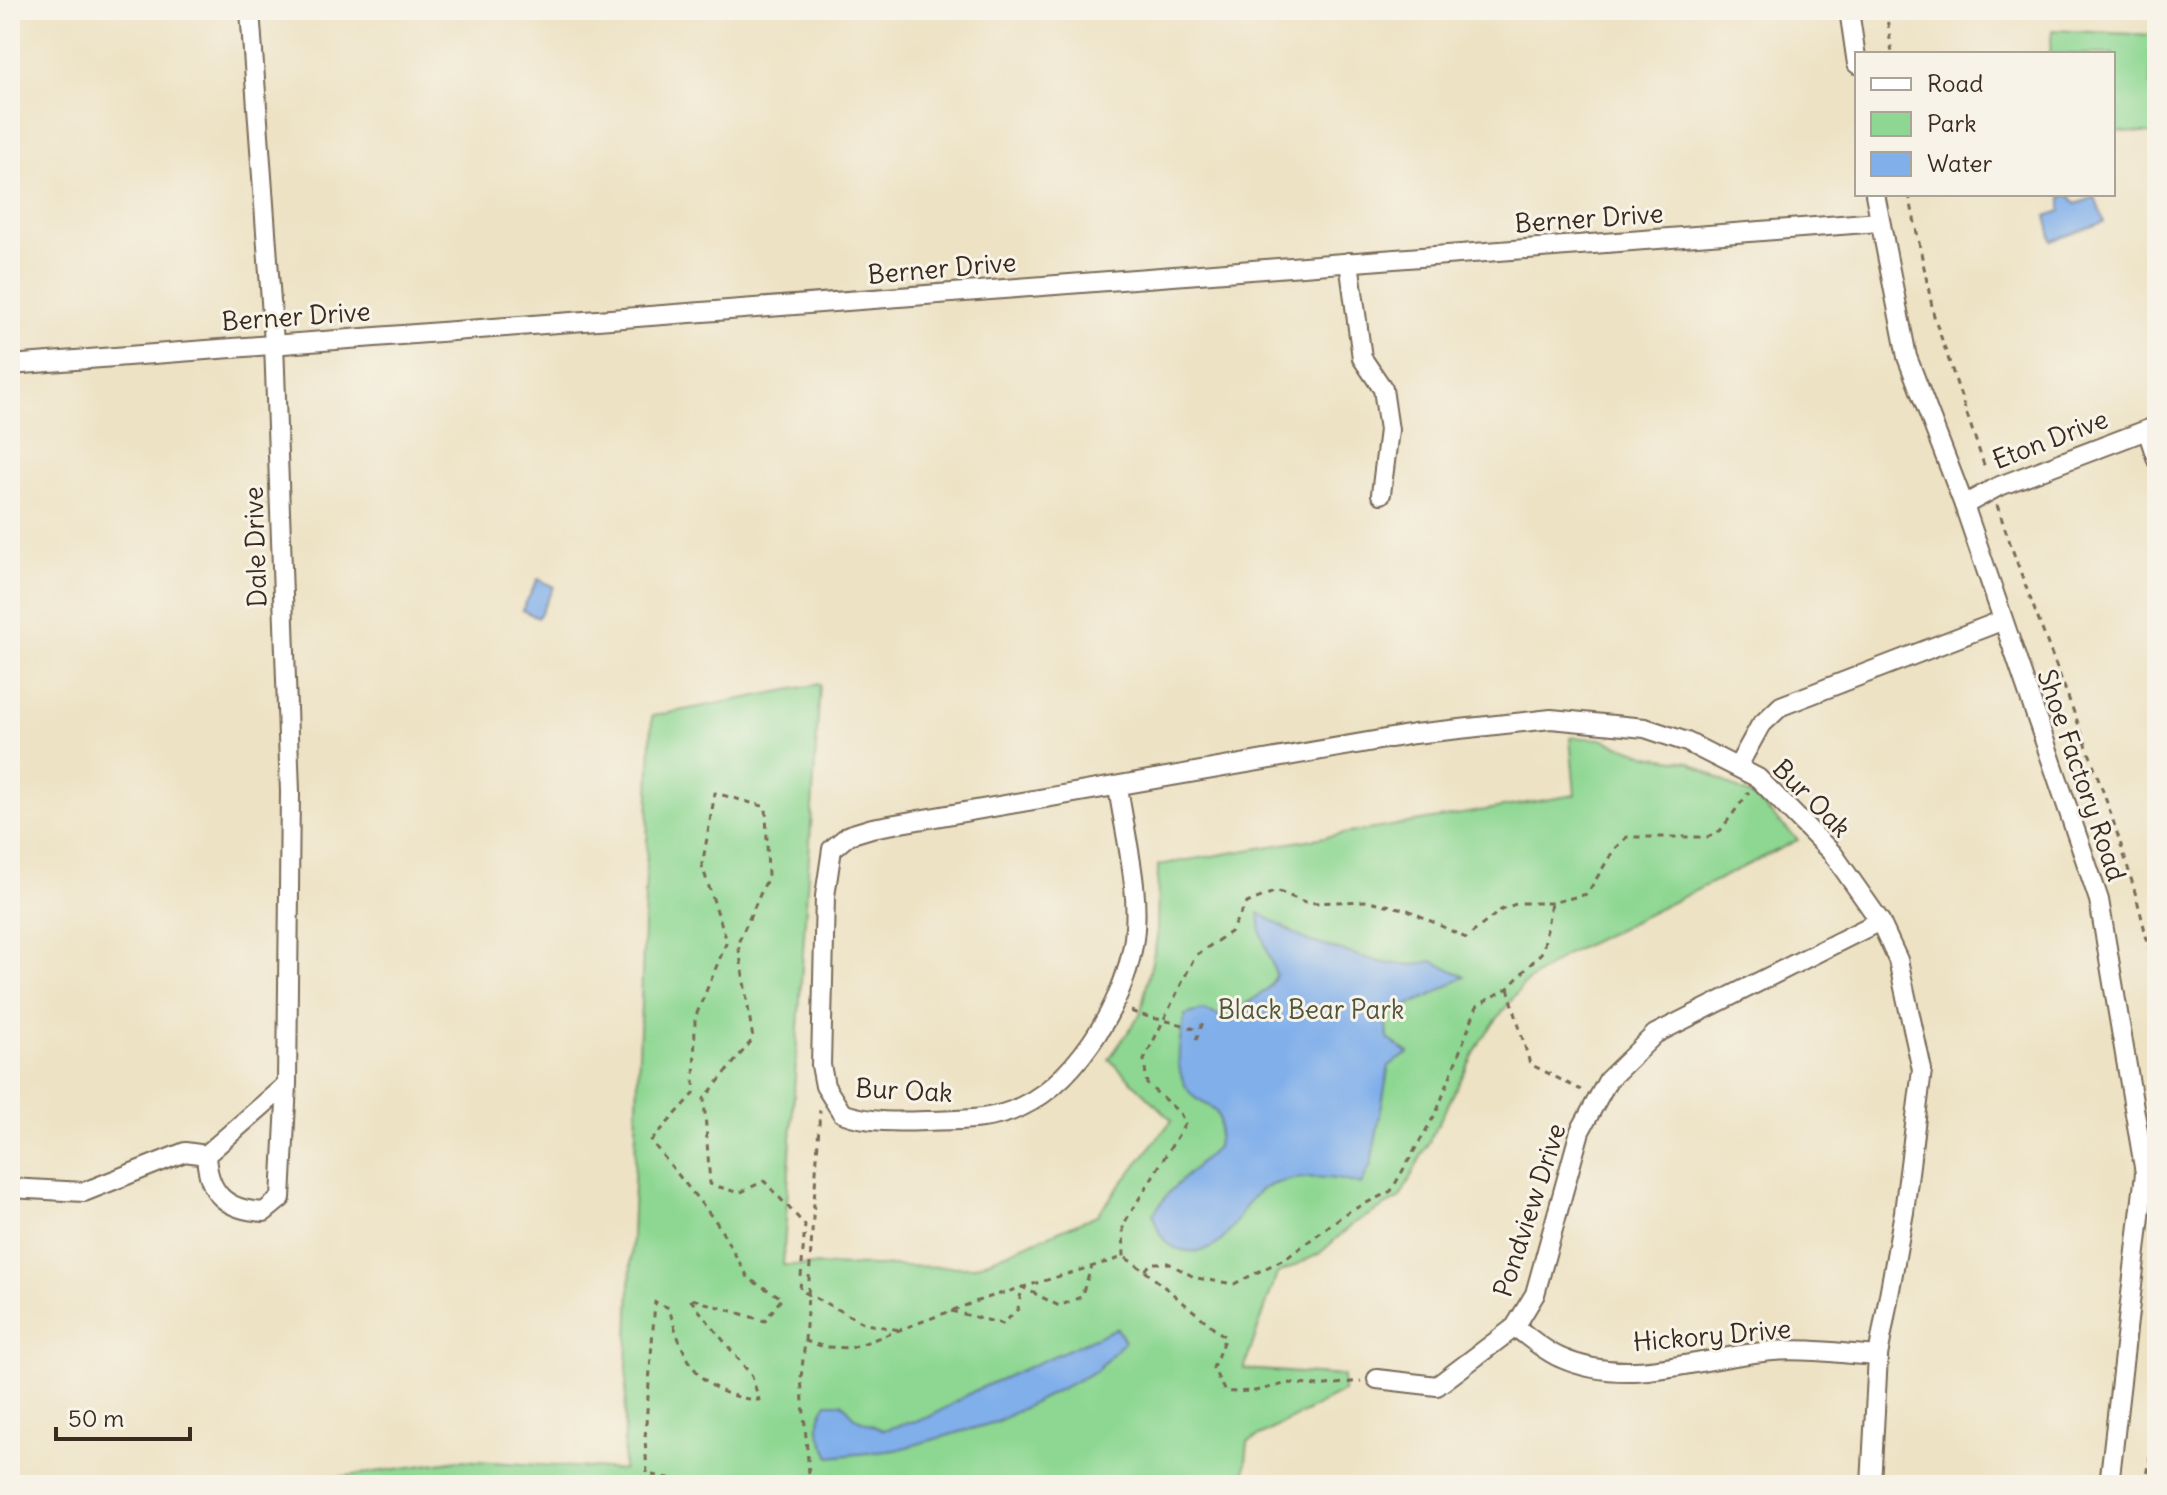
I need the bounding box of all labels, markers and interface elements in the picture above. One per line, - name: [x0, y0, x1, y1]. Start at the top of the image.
- legend: [1855, 52, 2115, 196]
- text: Road: [1927, 68, 1983, 98]
- text: Park: [1927, 108, 1977, 138]
- text: Water: [1927, 148, 1992, 178]
- street label: Berner Drive: [1514, 196, 1664, 240]
- street label: Berner Drive: [866, 245, 1018, 291]
- street label: Berner Drive: [221, 294, 371, 338]
- street label: Eton Drive: [1988, 402, 2112, 476]
- street label: Dale Drive: [236, 486, 274, 608]
- street label: Shoe Factory Road: [2030, 665, 2134, 885]
- street label: Bur Oak: [1766, 752, 1858, 844]
- park label: Black Bear Park: [1218, 993, 1404, 1026]
- street label: Bur Oak: [855, 1071, 953, 1109]
- street label: Pondview Drive: [1485, 1119, 1573, 1301]
- street label: Hickory Drive: [1632, 1312, 1792, 1358]
- scale bar: [56, 1391, 190, 1441]
- text: 50 m: [68, 1403, 124, 1433]

